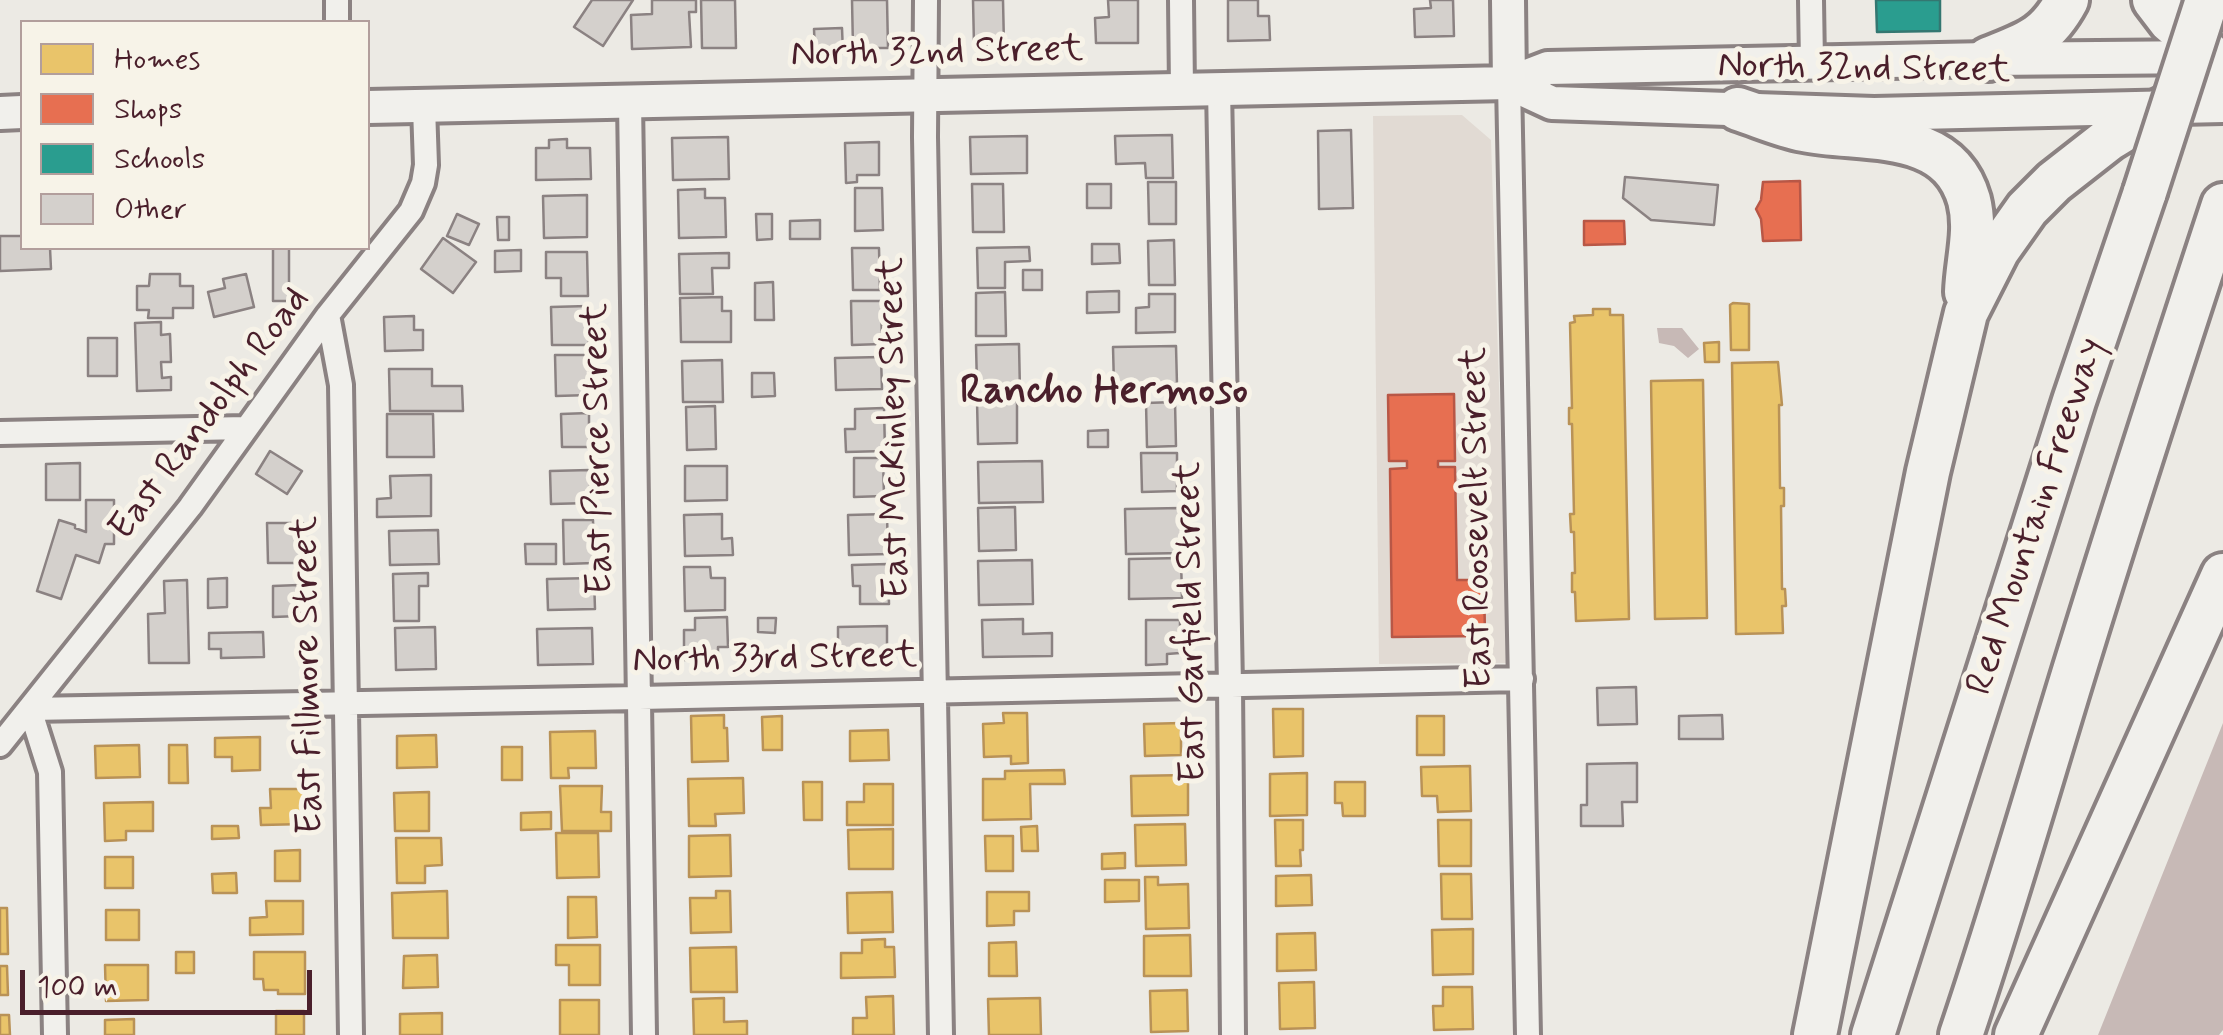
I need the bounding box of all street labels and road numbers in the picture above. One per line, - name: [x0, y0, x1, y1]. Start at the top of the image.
- street label: North 32nd Street: [790, 29, 1084, 79]
- street label: North 32nd Street: [1717, 45, 2011, 95]
- street label: East McKinley Street: [870, 257, 922, 599]
- street label: East Randolph Road: [101, 279, 321, 551]
- street label: East Pierce Street: [575, 303, 625, 595]
- street label: Red Mountain Freeway: [1959, 333, 2117, 701]
- street label: East Roosevelt Street: [1453, 346, 1505, 690]
- street label: East Garfield Street: [1167, 461, 1219, 783]
- street label: East Fillmore Street: [284, 515, 336, 835]
- street label: North 33rd Street: [632, 635, 918, 685]

